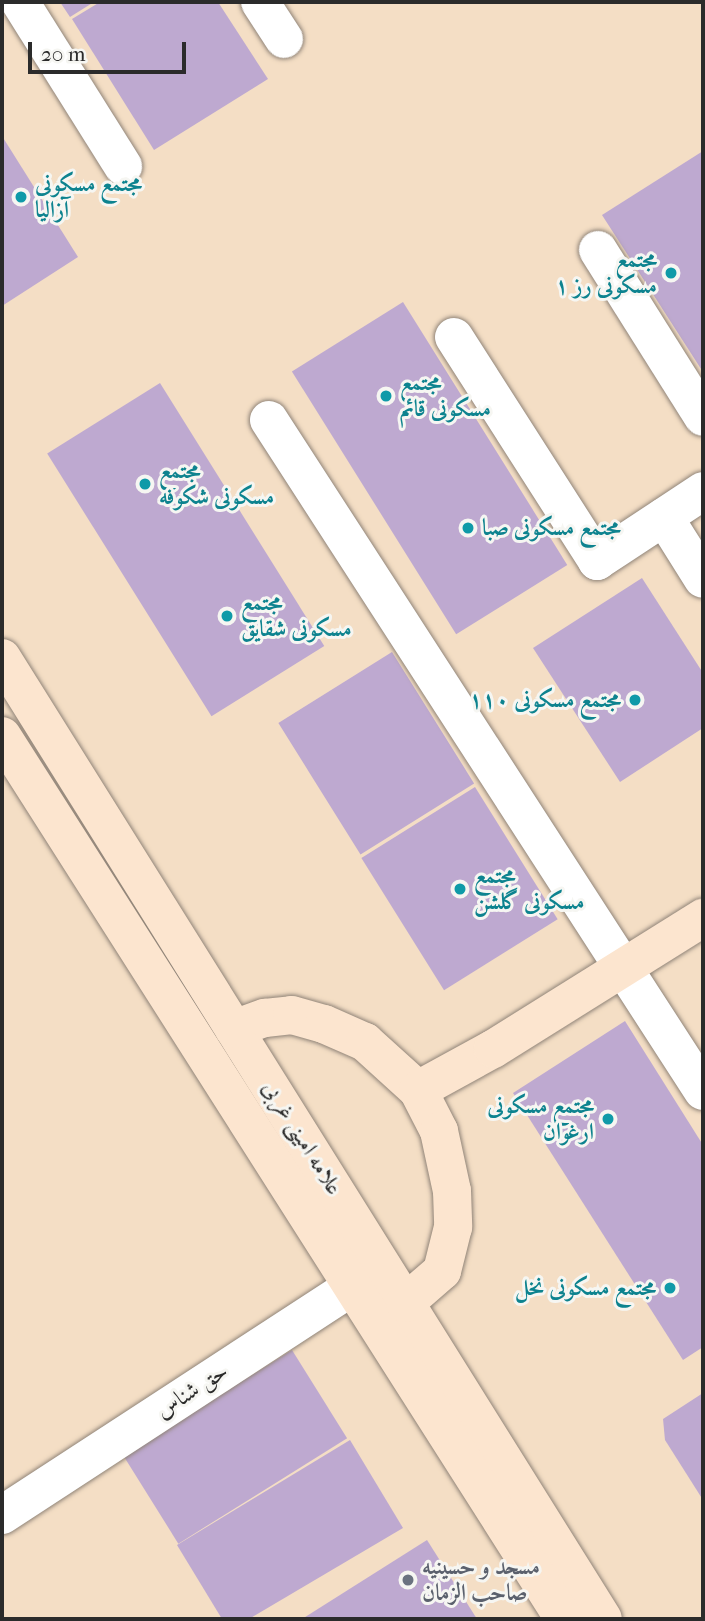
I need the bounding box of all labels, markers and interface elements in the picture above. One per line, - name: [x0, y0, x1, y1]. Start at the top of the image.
- scale bar: [32, 28, 189, 72]
- text: 20 m: [41, 42, 85, 66]
- place label: مجتمع مسکونی آزالیا: [35, 170, 142, 224]
- marker: مجتمع مسکونی آزالیا: [13, 189, 29, 205]
- place label: مجتمع مسکونی رز ۱: [555, 246, 657, 300]
- marker: مجتمع مسکونی رز ۱: [663, 265, 679, 281]
- place label: مجتمع مسکونی قائم: [400, 369, 491, 423]
- marker: مجتمع مسکونی قائم: [378, 388, 394, 404]
- place label: مجتمع مسکونی شکوفه: [159, 457, 274, 511]
- marker: مجتمع مسکونی شکوفه: [137, 476, 153, 492]
- place label: مجتمع مسکونی صبا: [482, 514, 621, 542]
- marker: مجتمع مسکونی صبا: [460, 520, 476, 536]
- place label: مجتمع مسکونی شقایق: [241, 589, 352, 643]
- marker: مجتمع مسکونی شقایق: [219, 608, 235, 624]
- place label: مجتمع مسکونی ۱۱۰: [469, 686, 621, 714]
- marker: مجتمع مسکونی ۱۱۰: [627, 692, 643, 708]
- place label: مجتمع مسکونی گلشن: [474, 862, 584, 916]
- marker: مجتمع مسکونی گلشن: [452, 881, 468, 897]
- street label: علامه امینی غربی: [256, 1076, 348, 1200]
- place label: مجتمع مسکونی ارغوان: [487, 1092, 594, 1146]
- marker: مجتمع مسکونی ارغوان: [600, 1111, 616, 1127]
- place label: مجتمع مسکونی نخل: [515, 1274, 656, 1302]
- marker: مجتمع مسکونی نخل: [662, 1280, 678, 1296]
- street label: حق شناس: [151, 1357, 233, 1425]
- place label: مسجد و حسینیه صاحب الزمان: [422, 1553, 540, 1607]
- marker: مسجد و حسینیه صاحب الزمان: [400, 1572, 416, 1588]

